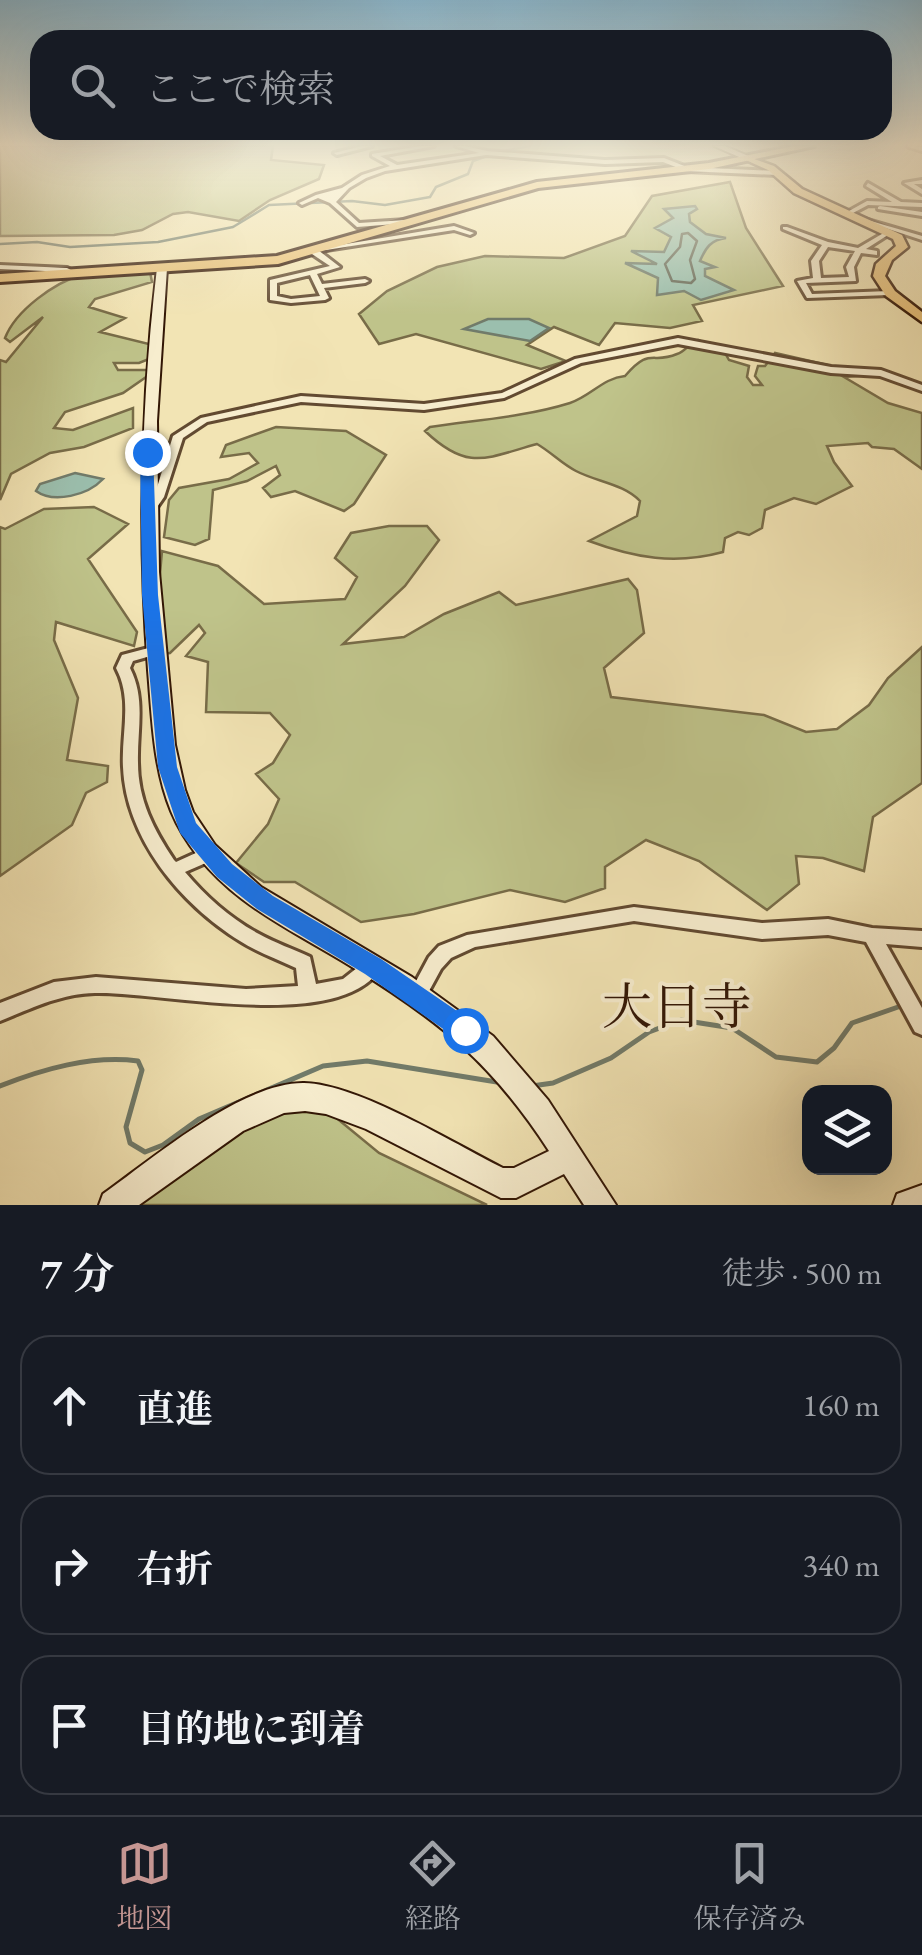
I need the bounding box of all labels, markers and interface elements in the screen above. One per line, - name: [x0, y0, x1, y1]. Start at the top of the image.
- search box: [30, 30, 892, 140]
- icon: search: [65, 58, 120, 113]
- text: ここで検索: [145, 64, 335, 113]
- route end: [125, 430, 171, 476]
- district label: 大日寺: [602, 974, 752, 1039]
- route start: [443, 1008, 489, 1054]
- map controls: [802, 1085, 892, 1175]
- button: layers: [802, 1085, 892, 1175]
- text: 7 分: [40, 1246, 114, 1301]
- text: 徒歩 · 500 m: [721, 1252, 882, 1294]
- icon: ahead: [42, 1378, 97, 1433]
- text: 直進: [137, 1384, 213, 1433]
- text: 160 m: [803, 1384, 880, 1426]
- icon: right: [42, 1538, 97, 1593]
- text: 右折: [137, 1544, 213, 1593]
- text: 340 m: [803, 1544, 880, 1586]
- icon: arrive: [42, 1698, 97, 1753]
- text: 目的地に到着: [137, 1704, 365, 1753]
- tab: 地図: [116, 1836, 172, 1936]
- tab: 経路: [405, 1836, 461, 1936]
- tab: 保存済み: [694, 1836, 806, 1936]

